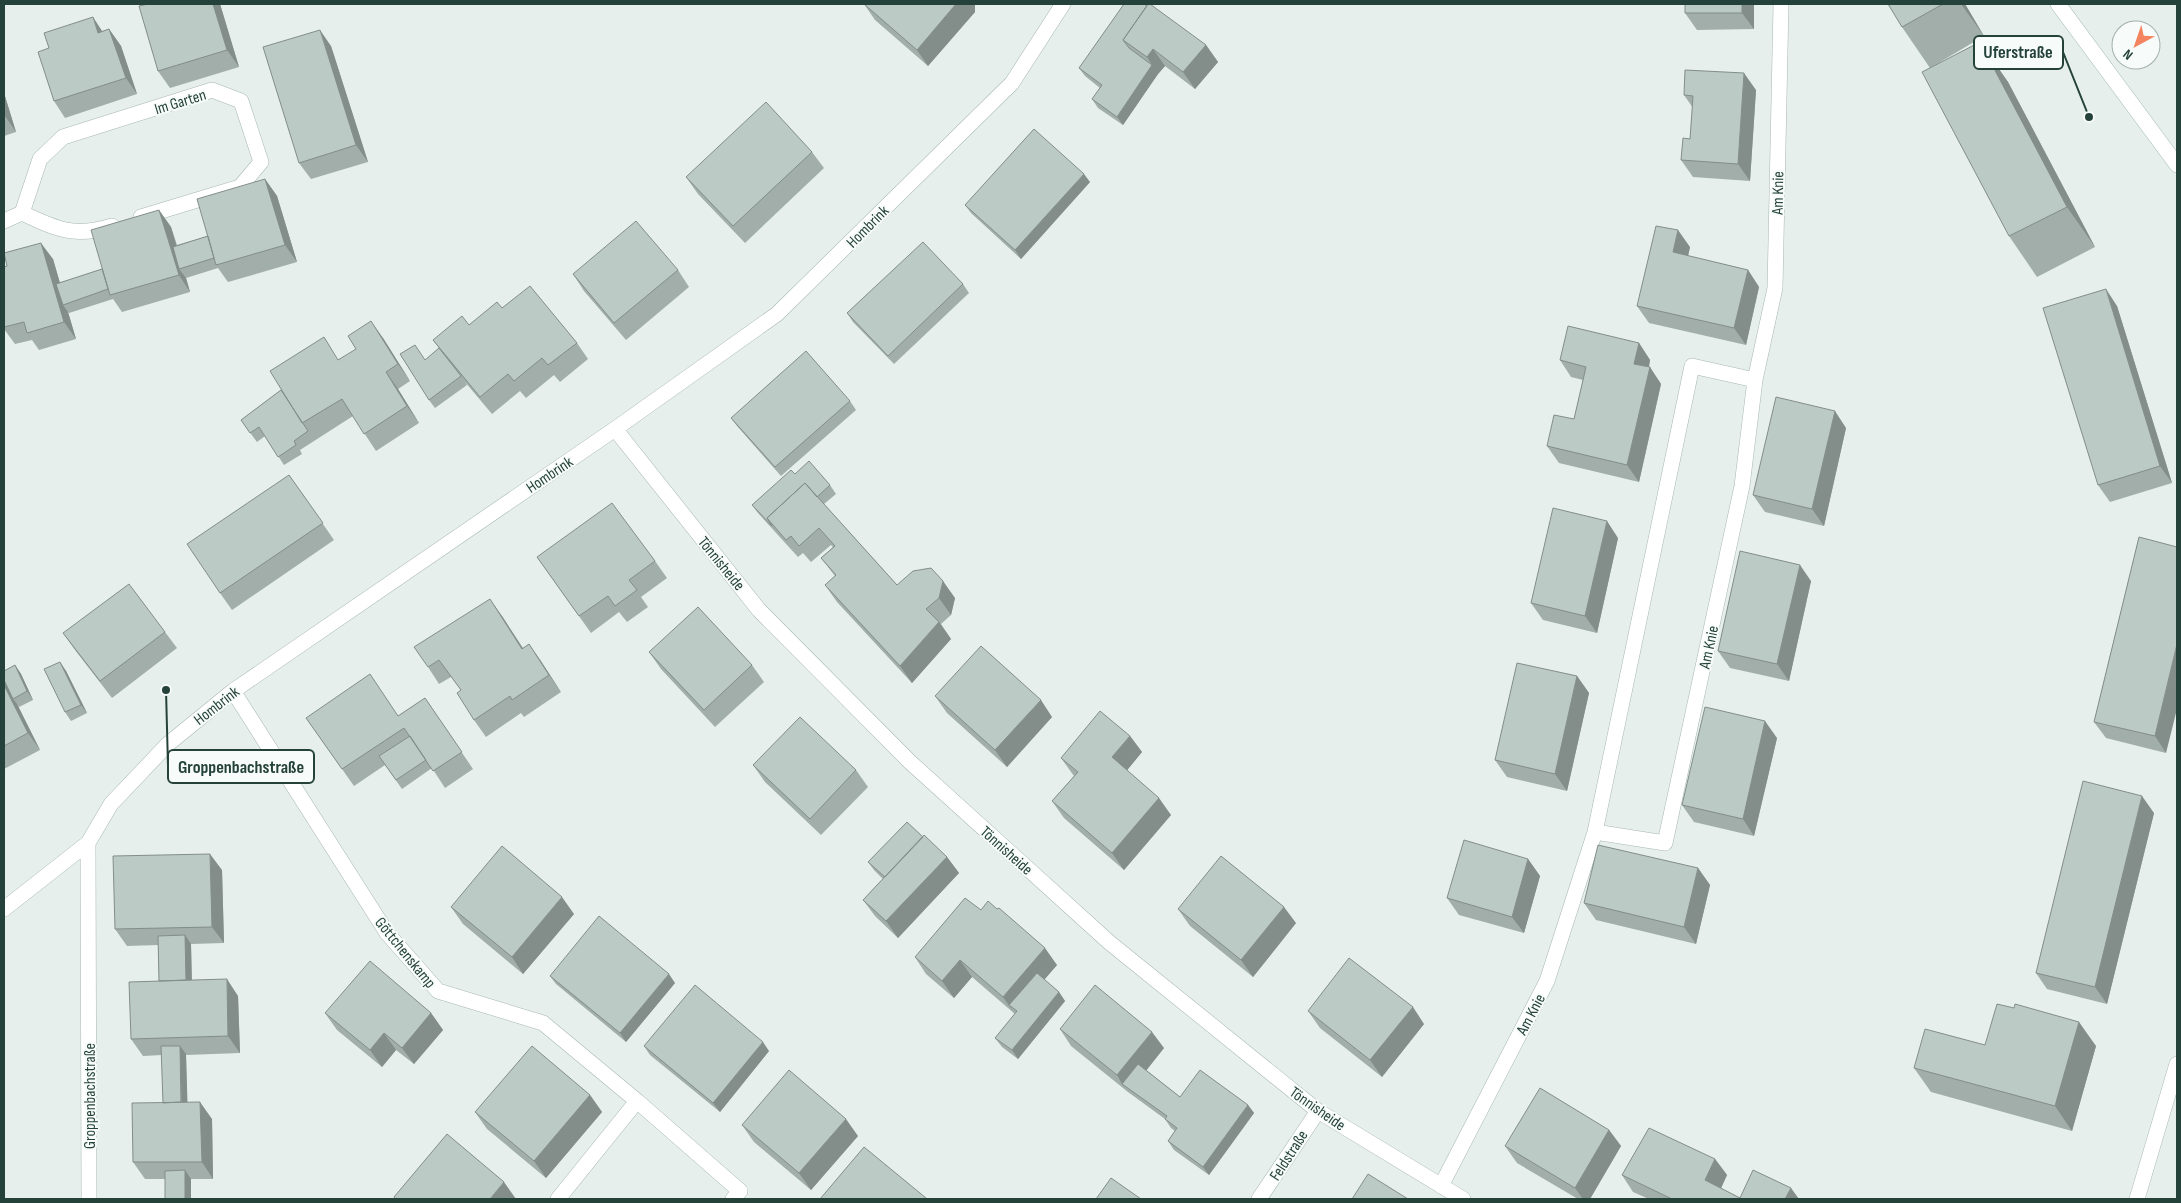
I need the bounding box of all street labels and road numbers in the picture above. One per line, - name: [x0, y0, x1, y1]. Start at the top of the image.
- street label: Im Garten: [152, 86, 209, 119]
- street label: Am Knie: [1769, 171, 1788, 216]
- street label: Hombrink: [843, 202, 893, 252]
- street label: Hombrink: [523, 453, 577, 498]
- street label: Tönnisheide: [693, 533, 748, 595]
- street label: Am Knie: [1695, 624, 1723, 671]
- street label: Hombrink: [191, 683, 243, 730]
- street label: Tönnisheide: [976, 823, 1036, 880]
- street label: Göttchenskamp: [370, 914, 439, 992]
- street label: Am Knie: [1512, 991, 1550, 1039]
- street label: Groppenbachstraße: [81, 1043, 100, 1149]
- street label: Tönnisheide: [1286, 1083, 1349, 1135]
- street label: Feldstraße: [1266, 1127, 1313, 1185]

